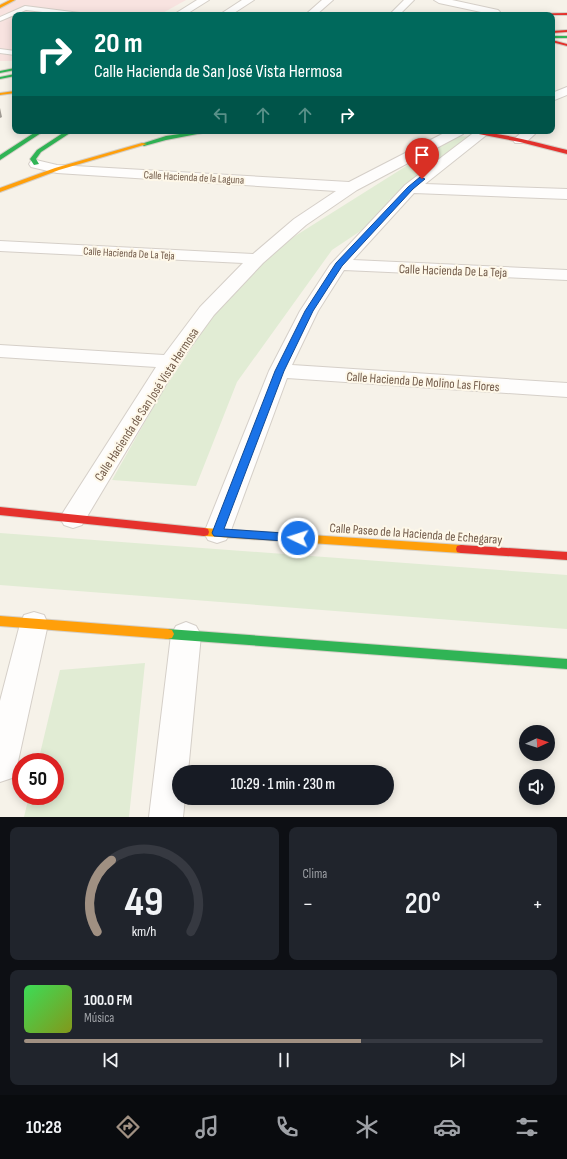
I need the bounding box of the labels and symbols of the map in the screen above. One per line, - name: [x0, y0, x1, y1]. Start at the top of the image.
- pin: [405, 138, 439, 179]
- street label: Calle Hacienda de la Laguna: [143, 168, 245, 187]
- street label: Calle Hacienda De La Teja: [83, 245, 175, 262]
- street label: Calle Hacienda De La Teja: [399, 261, 507, 281]
- street label: Calle Hacienda de San José Vista Hermosa: [91, 325, 202, 484]
- street label: Calle Hacienda De Molino Las Flores: [346, 369, 500, 395]
- position arrow: [277, 517, 319, 559]
- street label: Calle Paseo de la Hacienda de Echegaray: [329, 520, 503, 548]
- north arrow: [519, 725, 555, 761]
- speed limit sign: 50: [12, 753, 64, 805]

